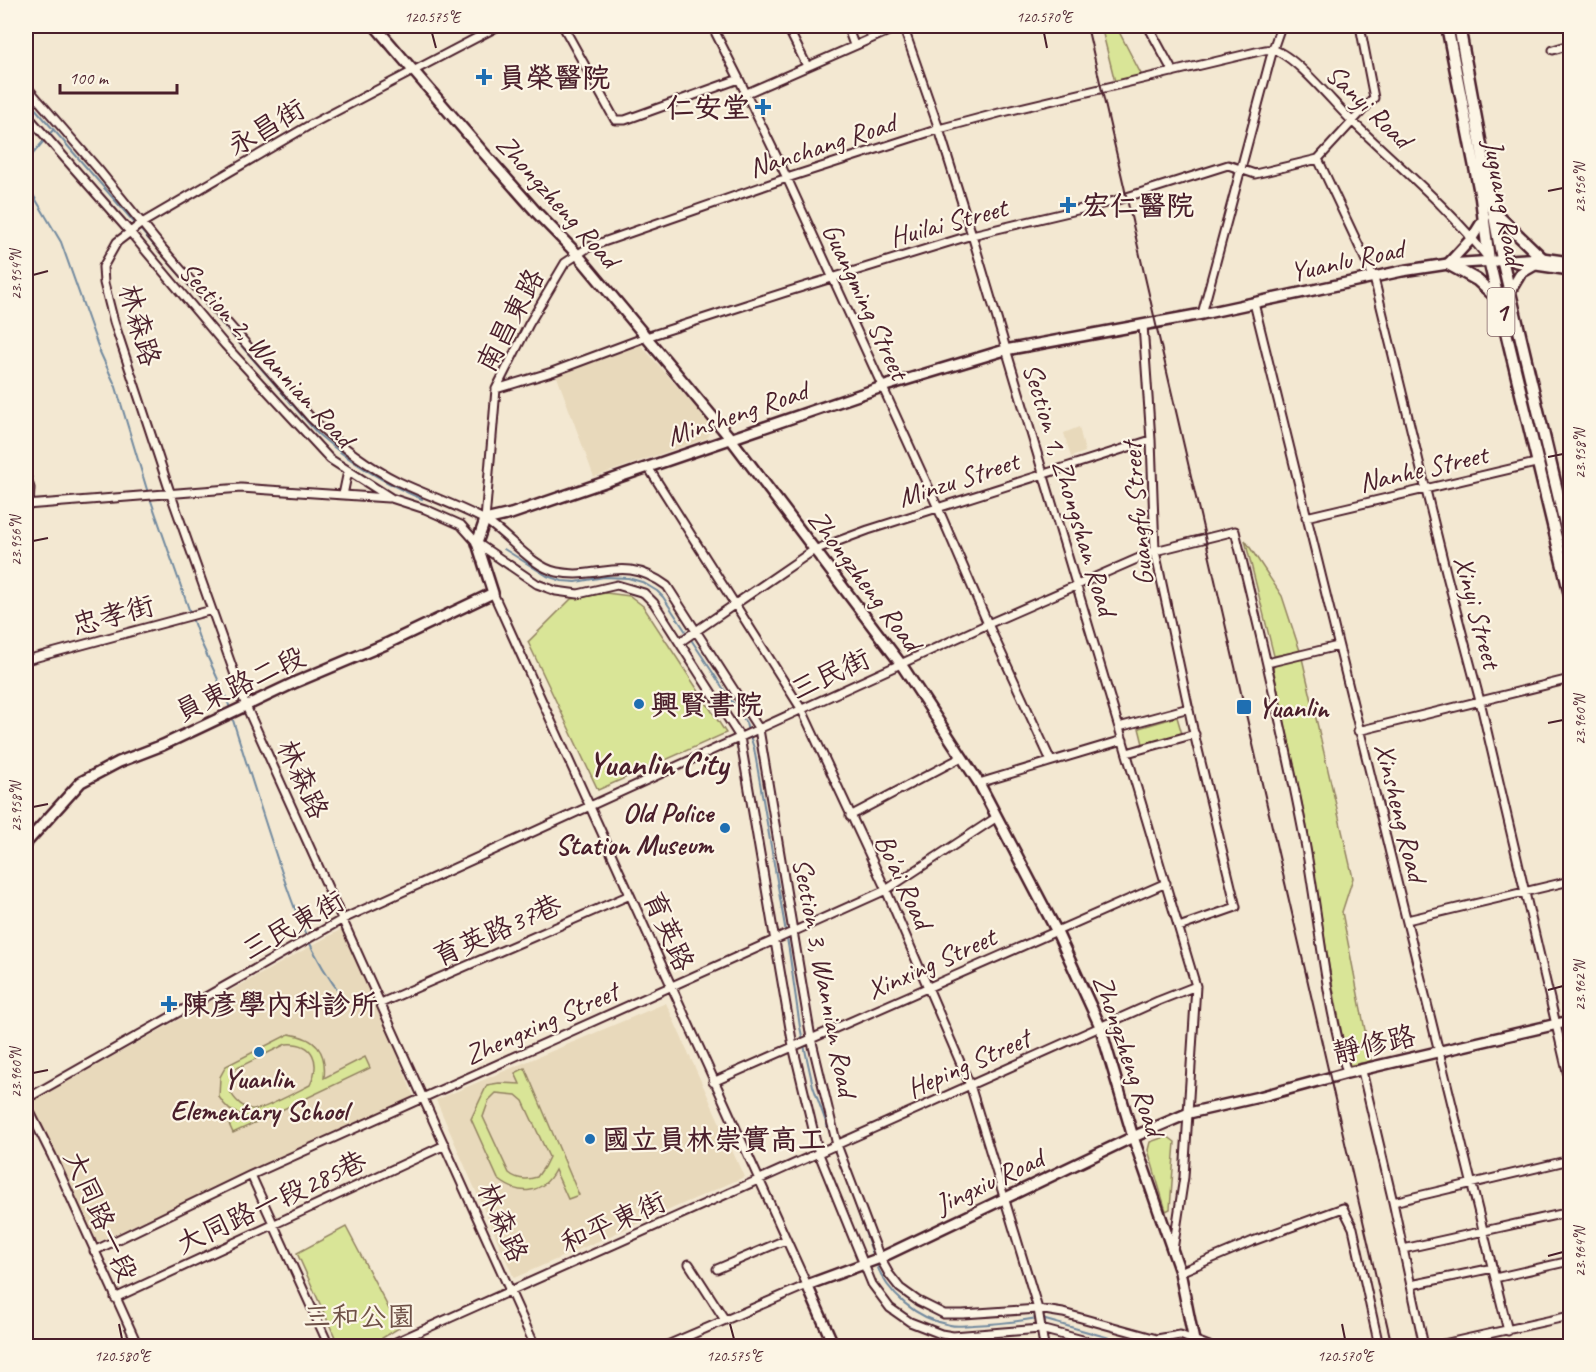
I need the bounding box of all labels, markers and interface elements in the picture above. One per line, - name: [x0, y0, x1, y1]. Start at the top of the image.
- text: 120.575°E: [404, 8, 462, 27]
- text: 120.570°E: [1016, 8, 1074, 27]
- street label: Sanyi Road: [1318, 56, 1422, 158]
- scale bar: [60, 57, 177, 95]
- place label: 員榮醫院: [498, 60, 610, 95]
- text: 100 m: [69, 67, 110, 89]
- marker: 員榮醫院: [475, 68, 493, 86]
- place label: 仁安堂: [666, 90, 750, 125]
- street label: 永昌街: [221, 91, 311, 163]
- marker: 仁安堂: [754, 98, 772, 116]
- street label: Nanchang Road: [744, 104, 904, 185]
- street label: Zhongzheng Road: [489, 127, 630, 278]
- street label: Juguang Road: [1475, 135, 1533, 271]
- text: 23.956°N: [1571, 160, 1590, 213]
- place label: 宏仁醫院: [1082, 188, 1194, 223]
- street label: Huilai Street: [886, 189, 1013, 254]
- marker: 宏仁醫院: [1059, 196, 1077, 214]
- street label: Guangming Street: [815, 217, 919, 387]
- street label: Yuanlu Road: [1287, 230, 1411, 289]
- text: 23.954°N: [7, 247, 26, 300]
- street label: Section 2, Wannian Road: [172, 254, 365, 457]
- street label: 南昌東路: [468, 262, 552, 378]
- street label: 林森路: [112, 280, 168, 370]
- road number: 1: [1488, 288, 1514, 336]
- street label: Section 1, Zhongshan Road: [1015, 359, 1126, 623]
- street label: Minsheng Road: [662, 371, 816, 453]
- text: 23.958°N: [1571, 426, 1590, 479]
- street label: Nanhe Street: [1355, 436, 1493, 500]
- street label: Guangfu Street: [1113, 437, 1161, 587]
- street label: Minzu Street: [893, 442, 1025, 515]
- street label: Zhongzheng Road: [801, 502, 932, 661]
- text: 23.956°N: [7, 513, 26, 566]
- street label: Xinyi Street: [1446, 552, 1510, 675]
- street label: 忠孝街: [68, 587, 158, 643]
- street label: 員東路二段: [169, 639, 311, 729]
- street label: 三民街: [785, 640, 875, 708]
- place label: 興賢書院: [651, 687, 763, 722]
- place label: Yuanlin: [1258, 690, 1331, 725]
- text: 23.960°N: [1571, 692, 1590, 745]
- marker: 興賢書院: [632, 697, 646, 711]
- marker: Yuanlin: [1235, 698, 1253, 716]
- street label: 林森路: [269, 734, 337, 824]
- street label: Xinsheng Road: [1367, 739, 1436, 889]
- district label: Yuanlin City: [588, 742, 730, 785]
- text: 23.958°N: [7, 779, 26, 832]
- place label: Old Police Station Museum: [555, 795, 716, 862]
- marker: Old Police Station Museum: [718, 821, 732, 835]
- street label: Bo'ai Road: [867, 828, 943, 937]
- street label: Section 3, Wannian Road: [785, 855, 866, 1103]
- street label: 三民東街: [236, 883, 350, 967]
- street label: 育英路37巷: [427, 886, 568, 974]
- street label: 育英路: [636, 886, 702, 976]
- street label: Xinxing Street: [861, 918, 1003, 1007]
- text: 23.962°N: [1571, 958, 1590, 1011]
- street label: Zhongzheng Road: [1085, 970, 1174, 1144]
- street label: Zhengxing Street: [459, 972, 627, 1072]
- place label: 陳彥學內科診所: [182, 987, 378, 1022]
- marker: 陳彥學內科診所: [160, 995, 178, 1013]
- street label: 靜修路: [1329, 1017, 1419, 1071]
- street label: Heping Street: [901, 1019, 1038, 1106]
- text: 23.960°N: [7, 1045, 26, 1098]
- marker: Yuanlin Elementary School: [252, 1045, 266, 1059]
- place label: Yuanlin Elementary School: [170, 1061, 353, 1128]
- place label: 國立員林崇實高工: [602, 1122, 826, 1157]
- marker: 國立員林崇實高工: [583, 1132, 597, 1146]
- street label: Jingxiu Road: [927, 1139, 1052, 1222]
- street label: 大同路一段285巷: [170, 1142, 373, 1261]
- street label: 大同路一段: [57, 1145, 145, 1287]
- street label: 林森路: [470, 1177, 536, 1267]
- street label: 和平東街: [555, 1183, 671, 1261]
- text: 23.964°N: [1571, 1224, 1590, 1277]
- park label: 三和公園: [303, 1299, 415, 1334]
- text: 120.580°E: [94, 1347, 152, 1366]
- text: 120.575°E: [706, 1347, 764, 1366]
- text: 120.570°E: [1317, 1347, 1375, 1366]

